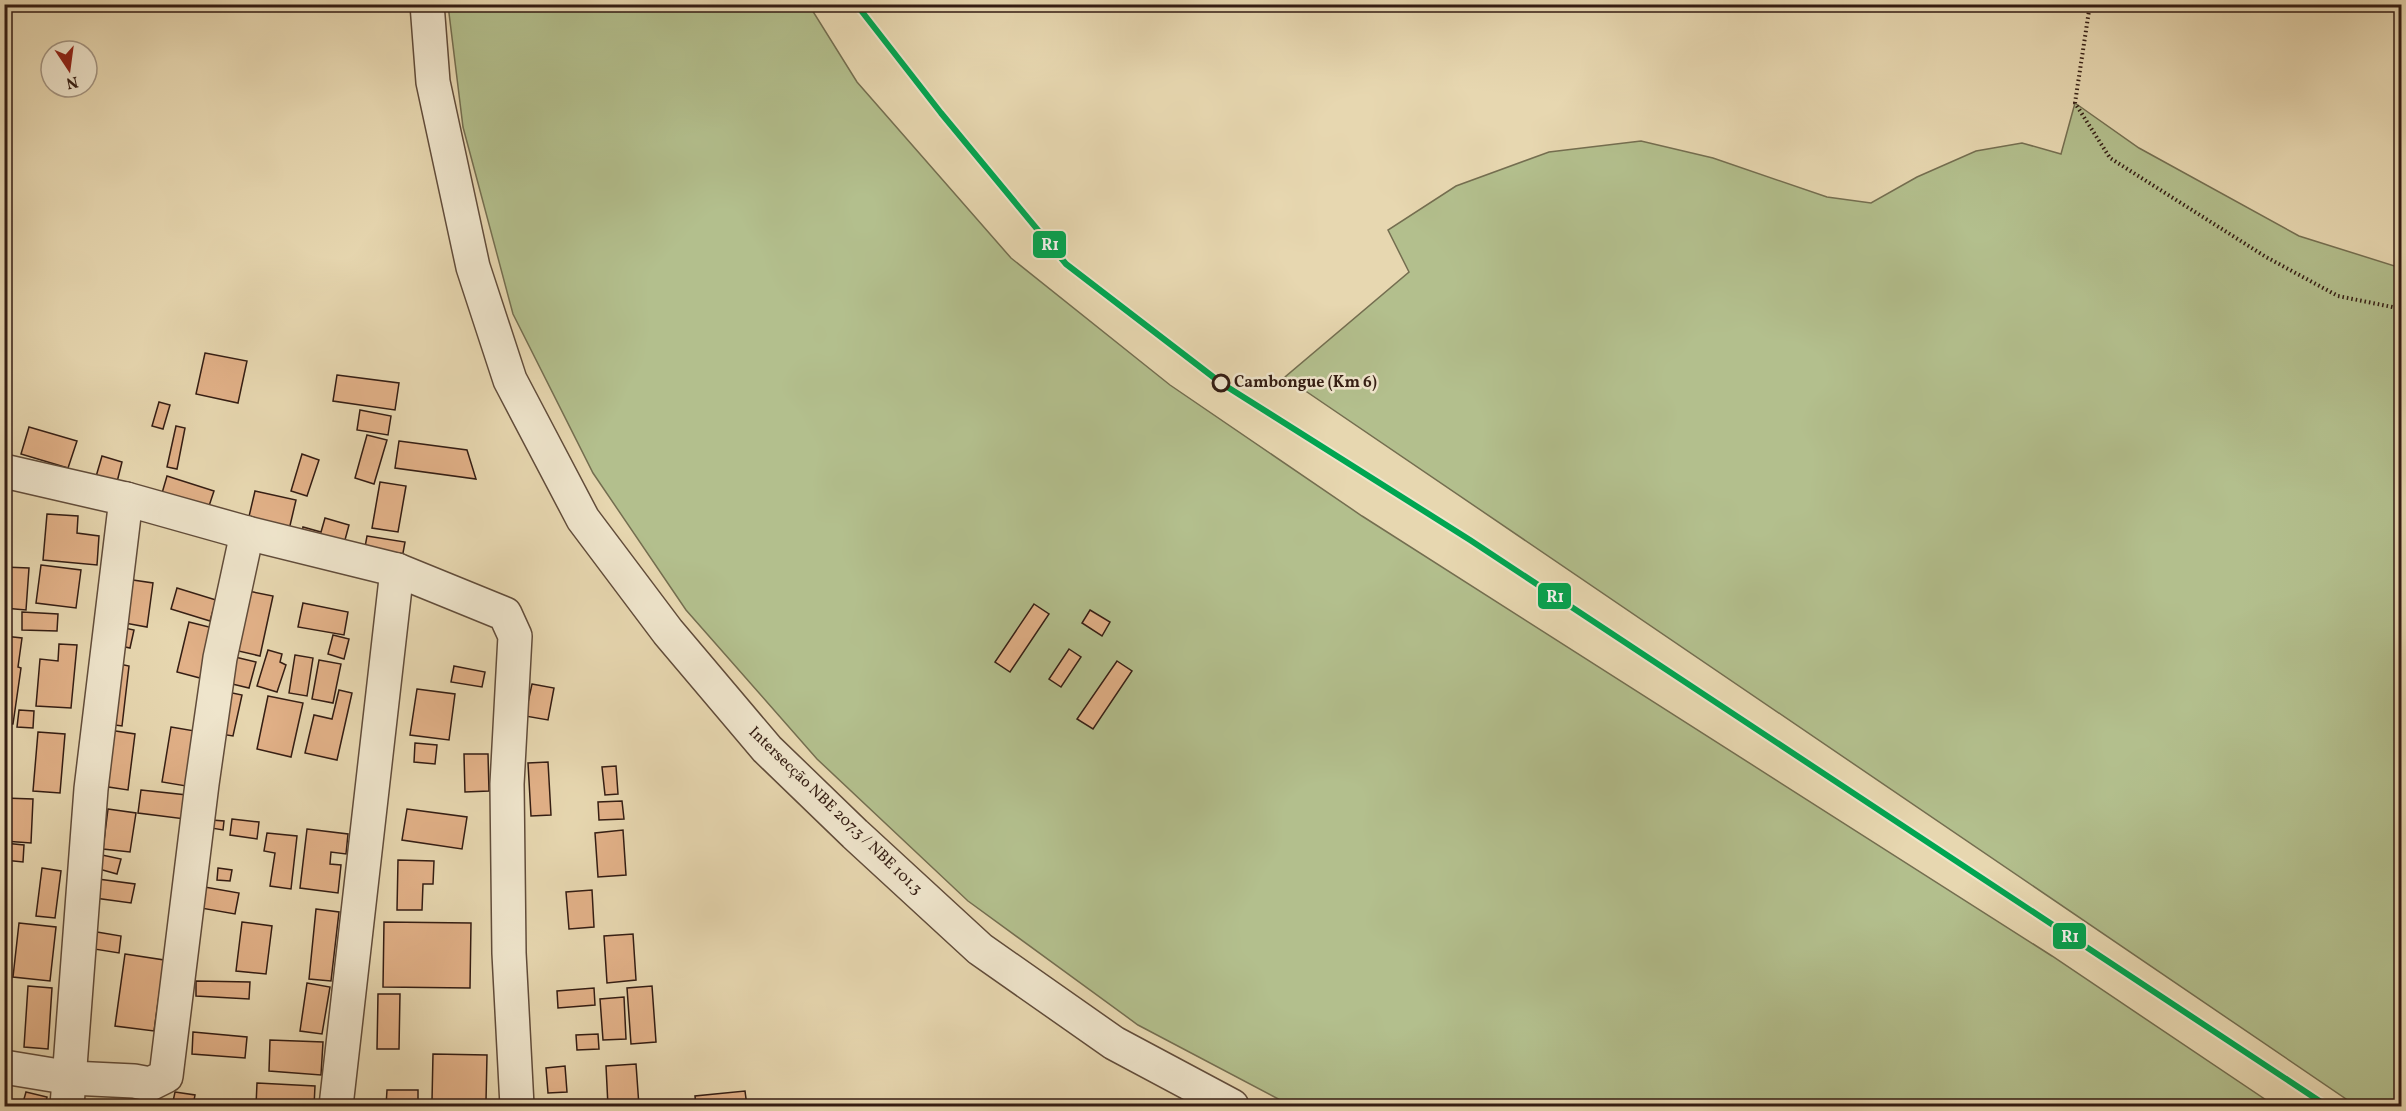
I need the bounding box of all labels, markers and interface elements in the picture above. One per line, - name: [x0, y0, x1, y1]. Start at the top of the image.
- north arrow: [39, 39, 99, 99]
- text: N: [63, 70, 80, 94]
- line badge: R1: [1032, 230, 1067, 259]
- text: R1: [1041, 235, 1059, 257]
- place label: Cambongue (Km 6): [1234, 372, 1377, 394]
- marker: Cambongue (Km 6): [1212, 374, 1230, 392]
- line badge: R1: [1537, 582, 1572, 610]
- text: R1: [1546, 587, 1564, 609]
- street label: Intersecção NBE 207.3 / NBE 101.3: [743, 722, 927, 900]
- line badge: R1: [2052, 922, 2087, 950]
- text: R1: [2061, 927, 2079, 949]

